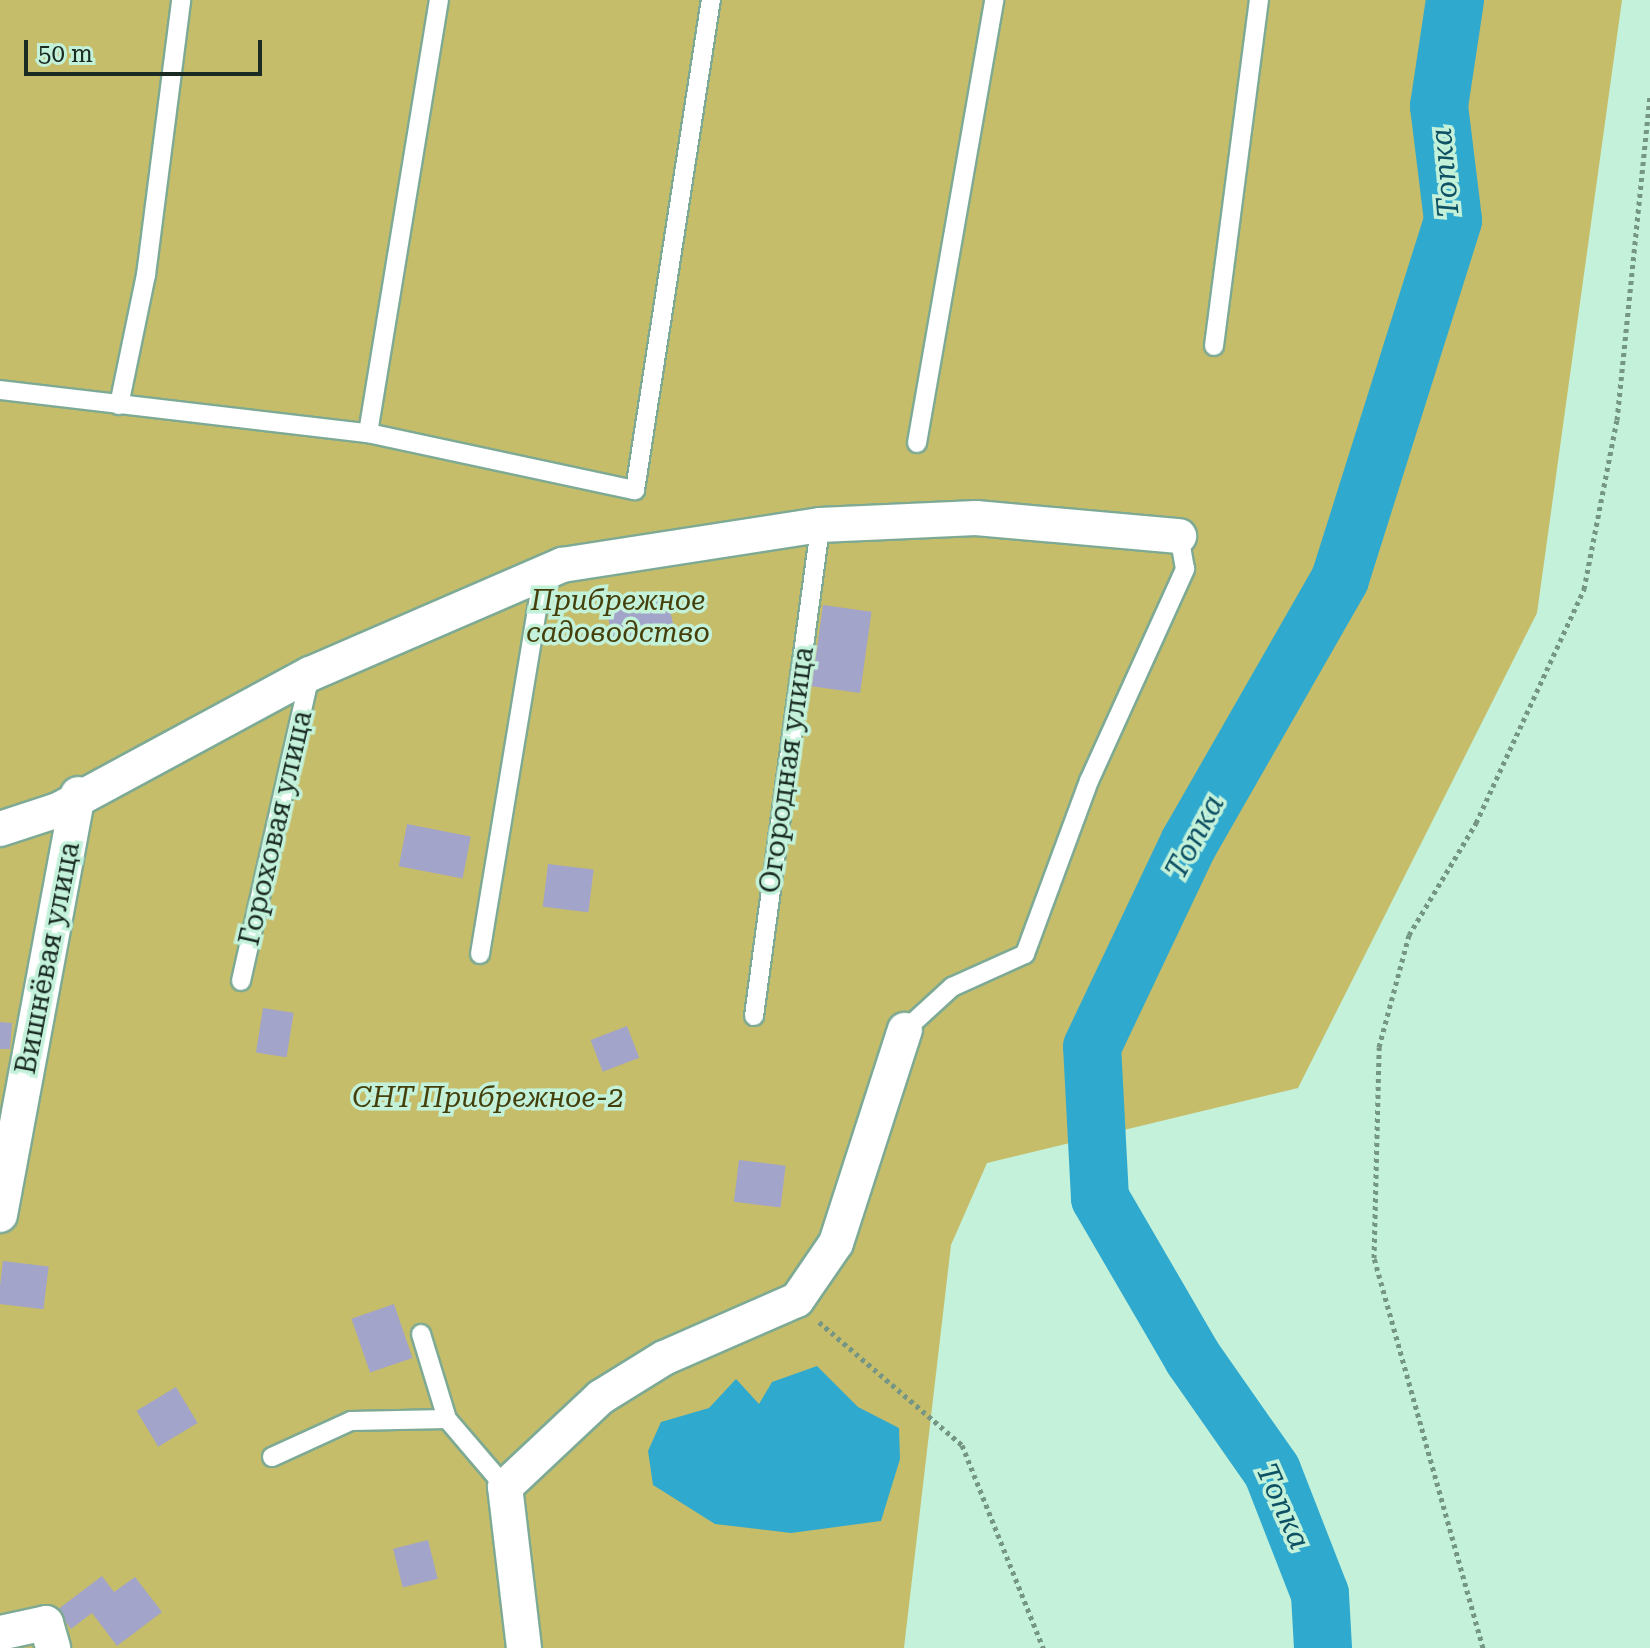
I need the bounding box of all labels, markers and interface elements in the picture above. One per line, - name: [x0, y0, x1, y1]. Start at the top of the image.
- scale bar: [28, 24, 266, 74]
- text: 50 m: [38, 40, 93, 68]
- water label: Топка: [1423, 126, 1467, 220]
- park label: Прибрежное садоводство: [526, 584, 710, 650]
- street label: Огородная улица: [753, 645, 821, 895]
- street label: Гороховая улица: [233, 707, 319, 949]
- water label: Топка: [1158, 789, 1232, 885]
- street label: Вишнёвая улица: [9, 839, 87, 1077]
- park label: СНТ Прибрежное-2: [352, 1081, 624, 1115]
- water label: Топка: [1248, 1457, 1318, 1555]

